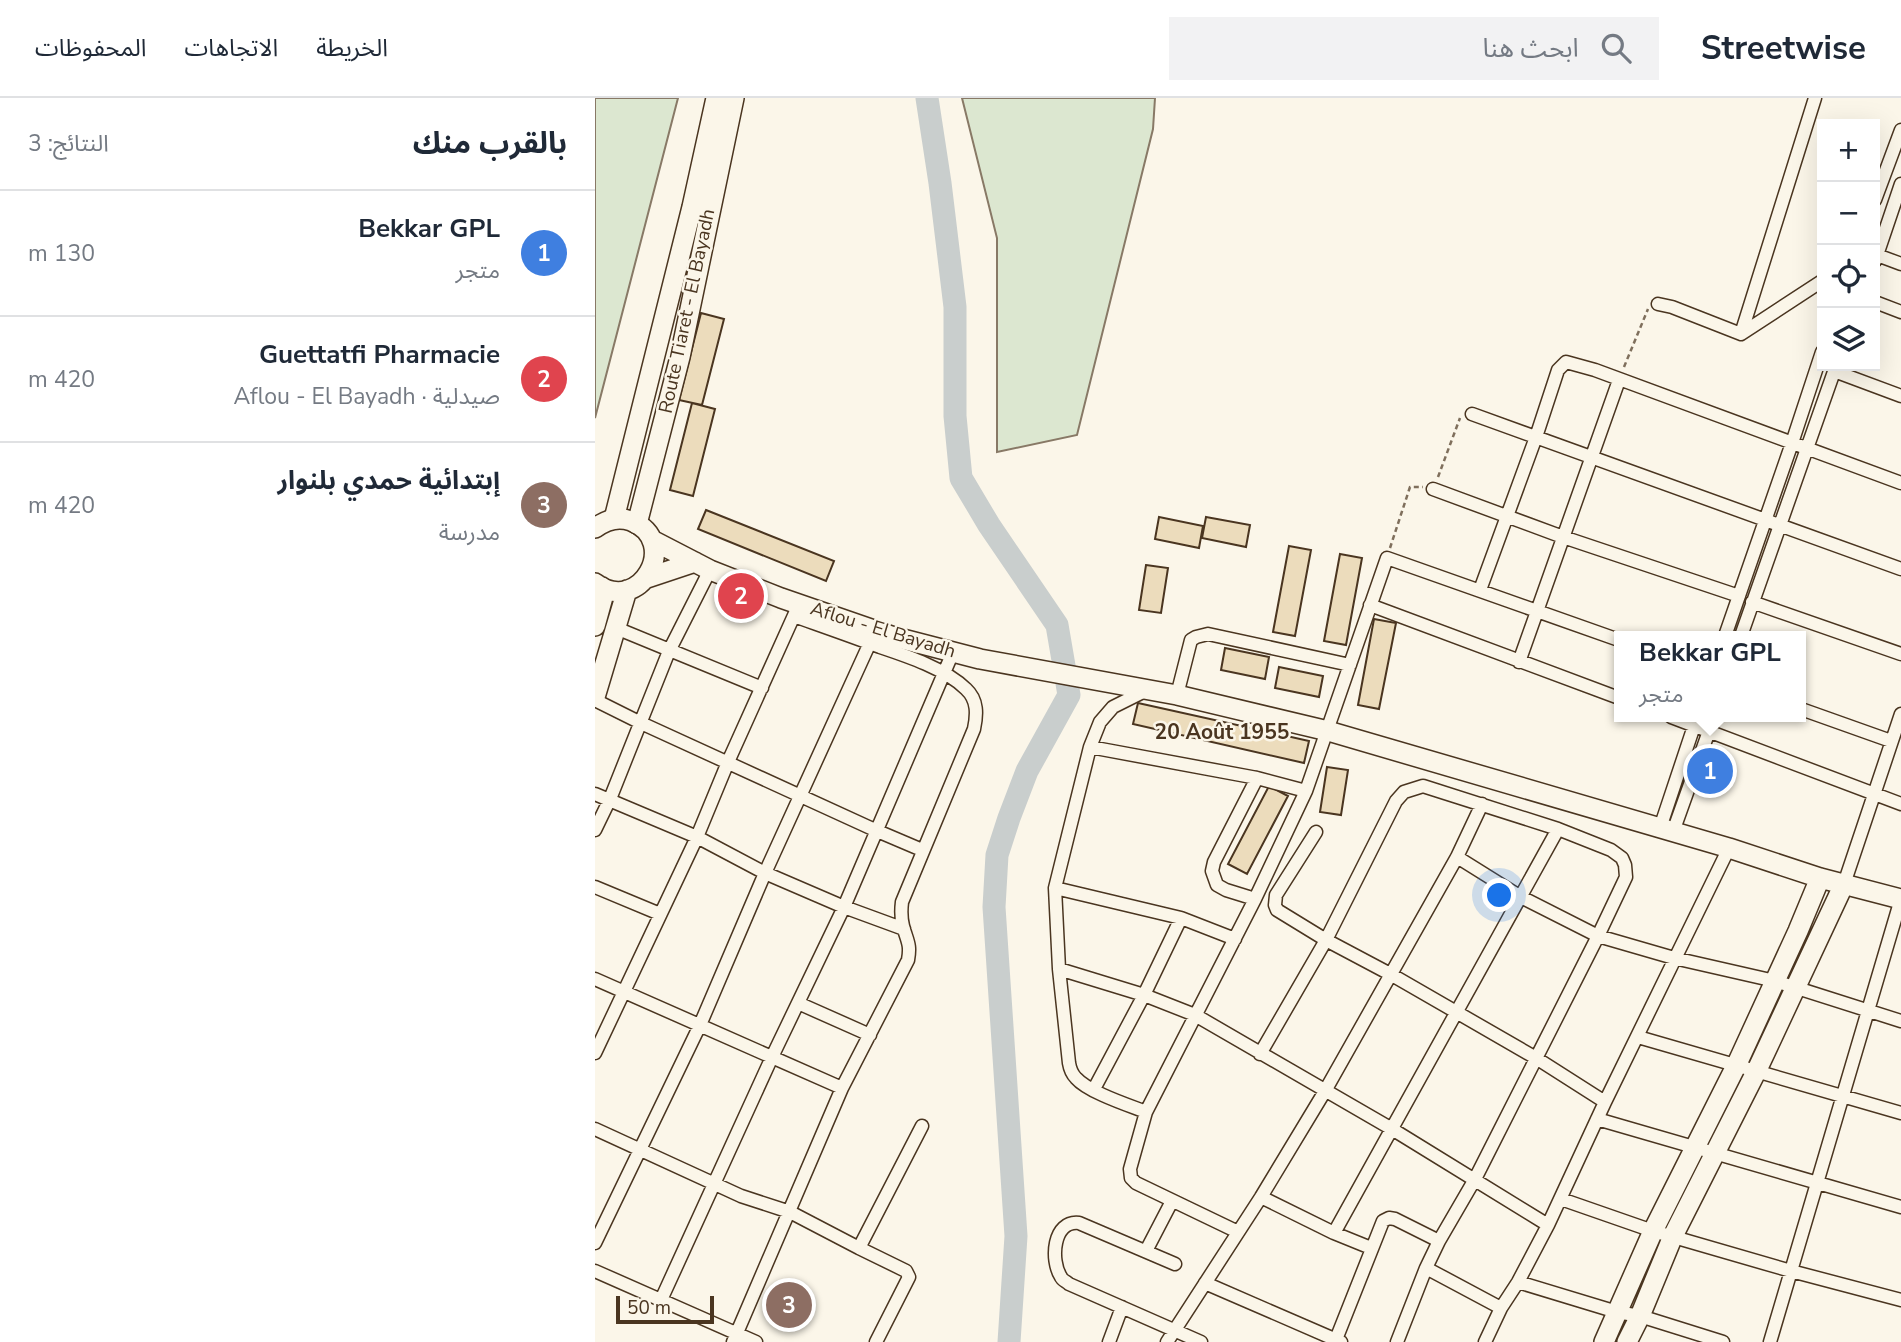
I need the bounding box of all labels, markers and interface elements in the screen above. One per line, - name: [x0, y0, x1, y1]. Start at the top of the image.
- search box: [1169, 17, 1659, 80]
- text: Streetwise: [1701, 26, 1866, 71]
- icon: search: [1597, 29, 1635, 67]
- text: ابحث هنا: [1483, 31, 1579, 66]
- text: المحفوظات: [35, 32, 146, 64]
- text: الاتجاهات: [184, 32, 278, 64]
- text: الخريطة: [316, 32, 388, 64]
- map controls: [1817, 119, 1880, 371]
- button: +: [1817, 119, 1880, 182]
- text: بالقرب منك: [413, 123, 567, 164]
- text: النتائج: 3: [28, 128, 109, 159]
- button: −: [1817, 182, 1880, 245]
- street label: Route Tiaret - El Bayadh: [653, 206, 721, 416]
- text: Bekkar GPL: [358, 211, 500, 246]
- text: 130 m: [28, 238, 95, 269]
- text: 1: [537, 238, 551, 269]
- button: locate: [1817, 245, 1880, 308]
- text: متجر: [456, 255, 500, 286]
- button: layers: [1817, 308, 1880, 371]
- text: Guettatfi Pharmacie: [259, 337, 500, 372]
- text: 420 m: [28, 364, 95, 395]
- text: 2: [537, 364, 551, 395]
- text: صيدلية · Aflou - El Bayadh: [233, 381, 500, 412]
- text: إبتدائية حمدي بلنوار: [277, 463, 500, 498]
- text: 420 m: [28, 490, 95, 521]
- text: 3: [537, 490, 551, 521]
- text: مدرسة: [439, 517, 500, 548]
- pin: 2: [718, 570, 764, 622]
- street label: Aflou - El Bayadh: [807, 596, 959, 664]
- popup: [1614, 631, 1806, 722]
- text: Bekkar GPL: [1639, 635, 1781, 670]
- text: متجر: [1639, 679, 1683, 710]
- district label: 20 Août 1955: [1155, 718, 1289, 746]
- pin: 1: [1687, 745, 1733, 797]
- your location: [1482, 878, 1516, 912]
- pin: 3: [766, 1279, 812, 1331]
- scale bar: [616, 1293, 714, 1325]
- text: 50 m: [627, 1295, 671, 1321]

